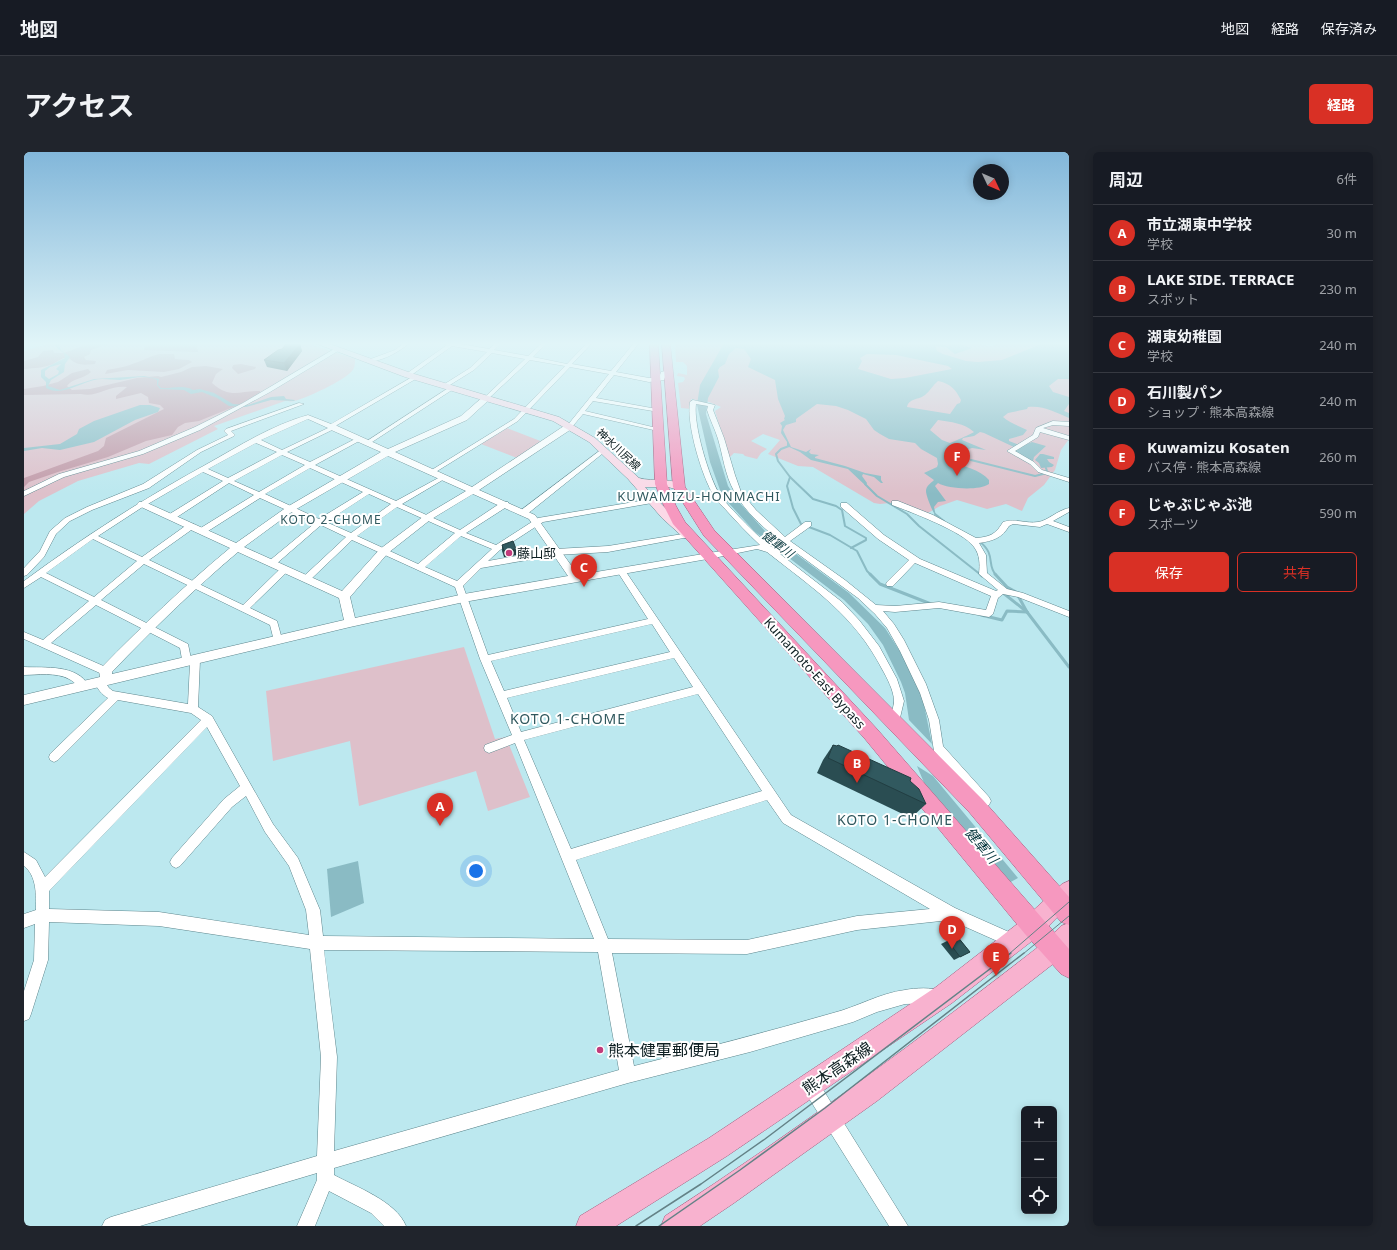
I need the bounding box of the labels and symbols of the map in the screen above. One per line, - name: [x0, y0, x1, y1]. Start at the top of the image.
- north arrow: [973, 164, 1009, 200]
- street label: 神水川尻線: [594, 425, 644, 473]
- pin: F: [944, 443, 970, 476]
- district label: KUWAMIZU-HONMACHI: [617, 487, 781, 505]
- district label: KOTO 2-CHOME: [280, 511, 382, 528]
- water label: 健軍川: [759, 526, 799, 563]
- place label: 藤山邸: [517, 544, 556, 562]
- marker: 藤山邸: [504, 548, 514, 558]
- pin: C: [571, 554, 597, 587]
- street label: Kumamoto-East Bypass: [760, 613, 870, 733]
- district label: KOTO 1-CHOME: [510, 709, 626, 728]
- pin: B: [844, 750, 870, 783]
- pin: A: [427, 793, 453, 826]
- district label: KOTO 1-CHOME: [837, 810, 953, 829]
- water label: 健軍川: [961, 823, 1004, 869]
- your location: [466, 861, 486, 881]
- pin: D: [939, 916, 965, 949]
- pin: E: [983, 943, 1009, 976]
- street label: 熊本高森線: [798, 1037, 876, 1099]
- place label: 熊本健軍郵便局: [608, 1039, 720, 1061]
- marker: 熊本健軍郵便局: [595, 1045, 605, 1055]

